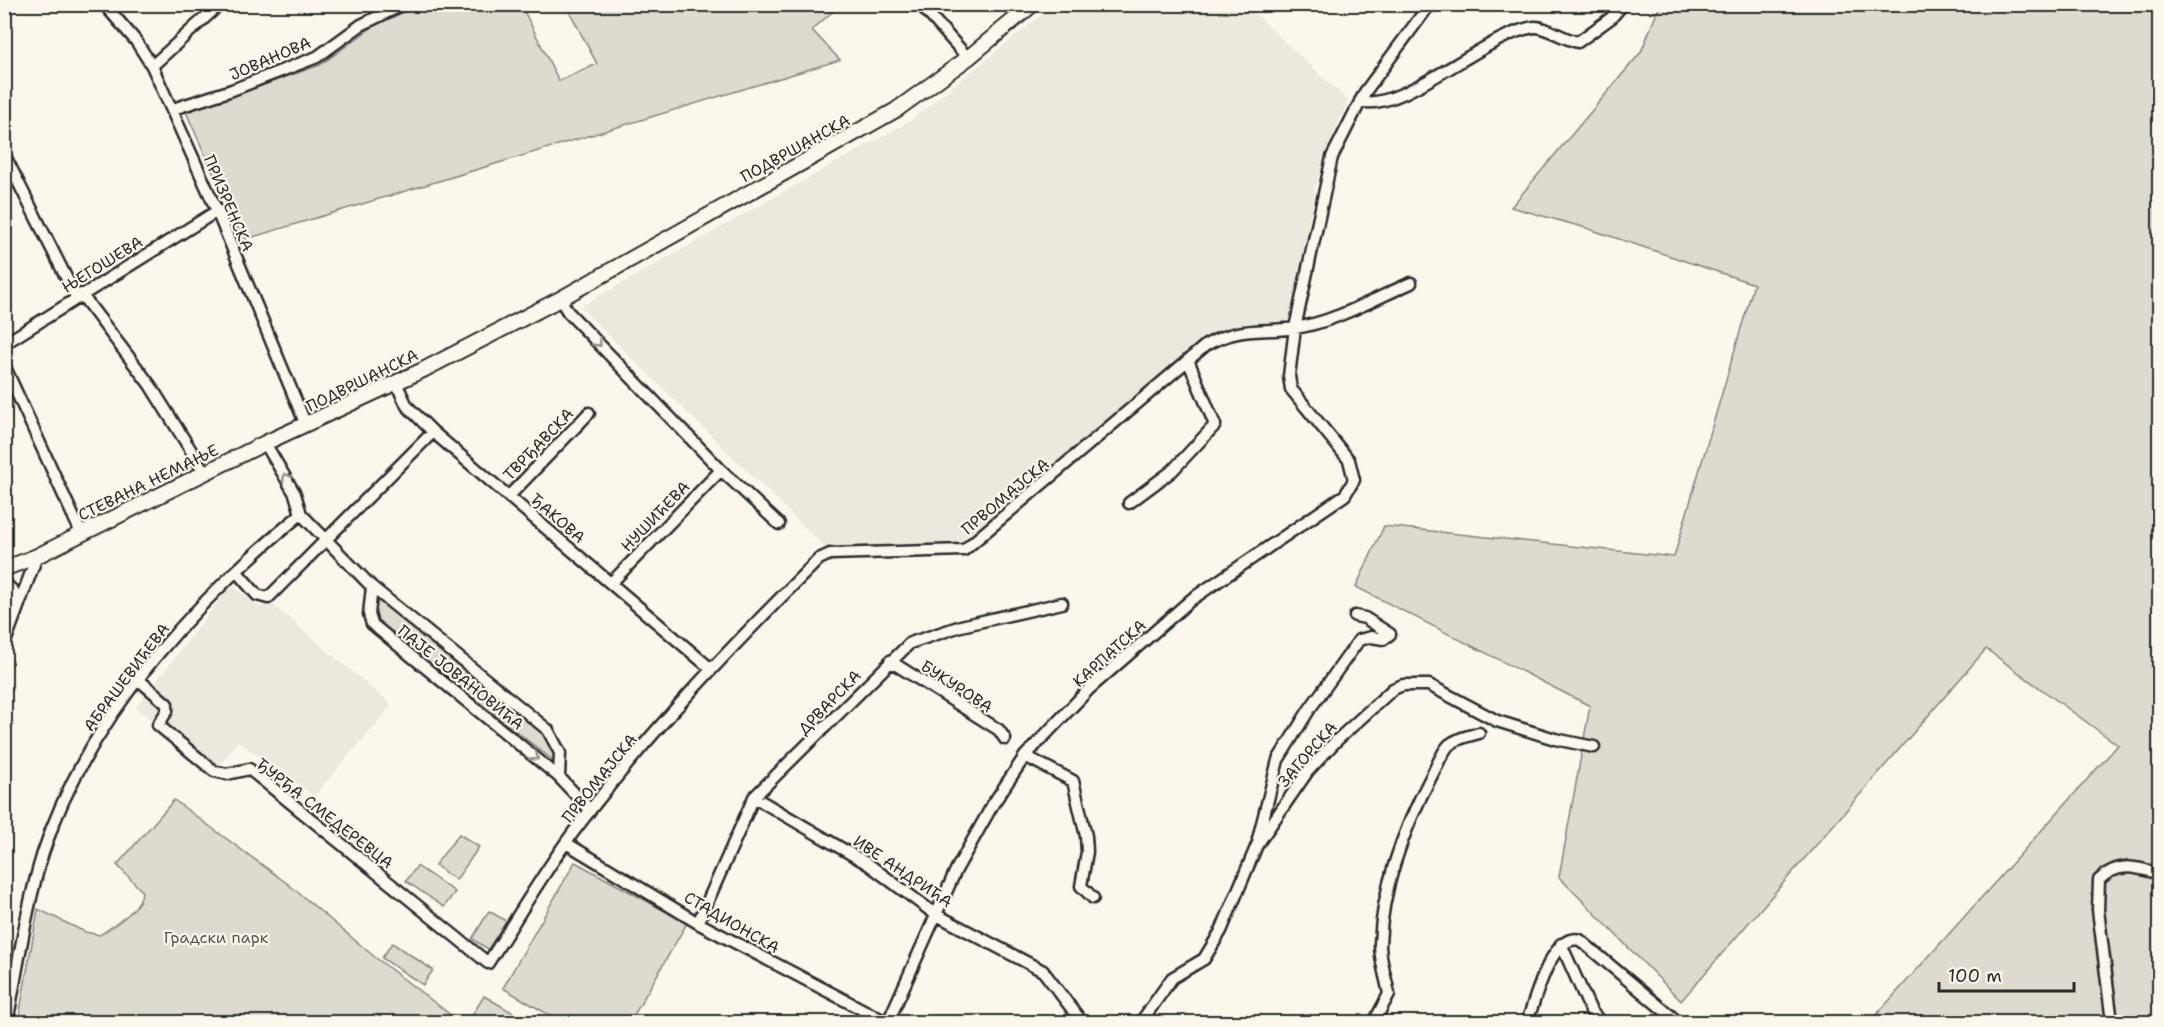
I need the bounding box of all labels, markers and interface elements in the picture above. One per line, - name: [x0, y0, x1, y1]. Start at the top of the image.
- street label: ЈОВАНОВА: [226, 32, 314, 85]
- street label: ПОДВРШАНСКА: [737, 110, 854, 187]
- street label: ПРИЗРЕНСКА: [199, 152, 258, 255]
- street label: ЊЕГОШЕВА: [58, 231, 147, 298]
- one-way arrow: [590, 335, 601, 346]
- street label: ПОДВРШАНСКА: [303, 344, 422, 417]
- street label: ТВРЂАВСКА: [498, 404, 578, 485]
- street label: СТЕВАНА НЕМАЊЕ: [75, 439, 222, 526]
- street label: ПРВОМАЈСКА: [957, 453, 1054, 539]
- one-way arrow: [281, 473, 293, 483]
- street label: НУШИЋЕВА: [616, 476, 694, 556]
- street label: ЂАКОВА: [526, 489, 589, 548]
- street label: КАРПАТСКА: [1068, 615, 1150, 692]
- street label: АБРАШЕВИЋЕВА: [79, 619, 174, 736]
- street label: ПАЈЕ ЈОВАНОВИЋА: [393, 620, 528, 735]
- street label: БУКУРОВА: [917, 655, 997, 718]
- street label: ДРВАРСКА: [793, 665, 866, 739]
- street label: ЗАГОРСКА: [1273, 717, 1342, 791]
- street label: ПРВОМАЈСКА: [557, 730, 642, 827]
- one-way arrow: [528, 749, 539, 760]
- street label: ЂУРЂА СМЕДЕРЕВЦА: [252, 753, 397, 873]
- street label: ИВЕ АНДРИЋА: [849, 831, 956, 912]
- street label: СТАДИОНСКА: [680, 887, 783, 958]
- park label: Градски парк: [164, 927, 269, 948]
- scale bar: [1939, 955, 2074, 993]
- text: 100 m: [1948, 964, 2002, 988]

